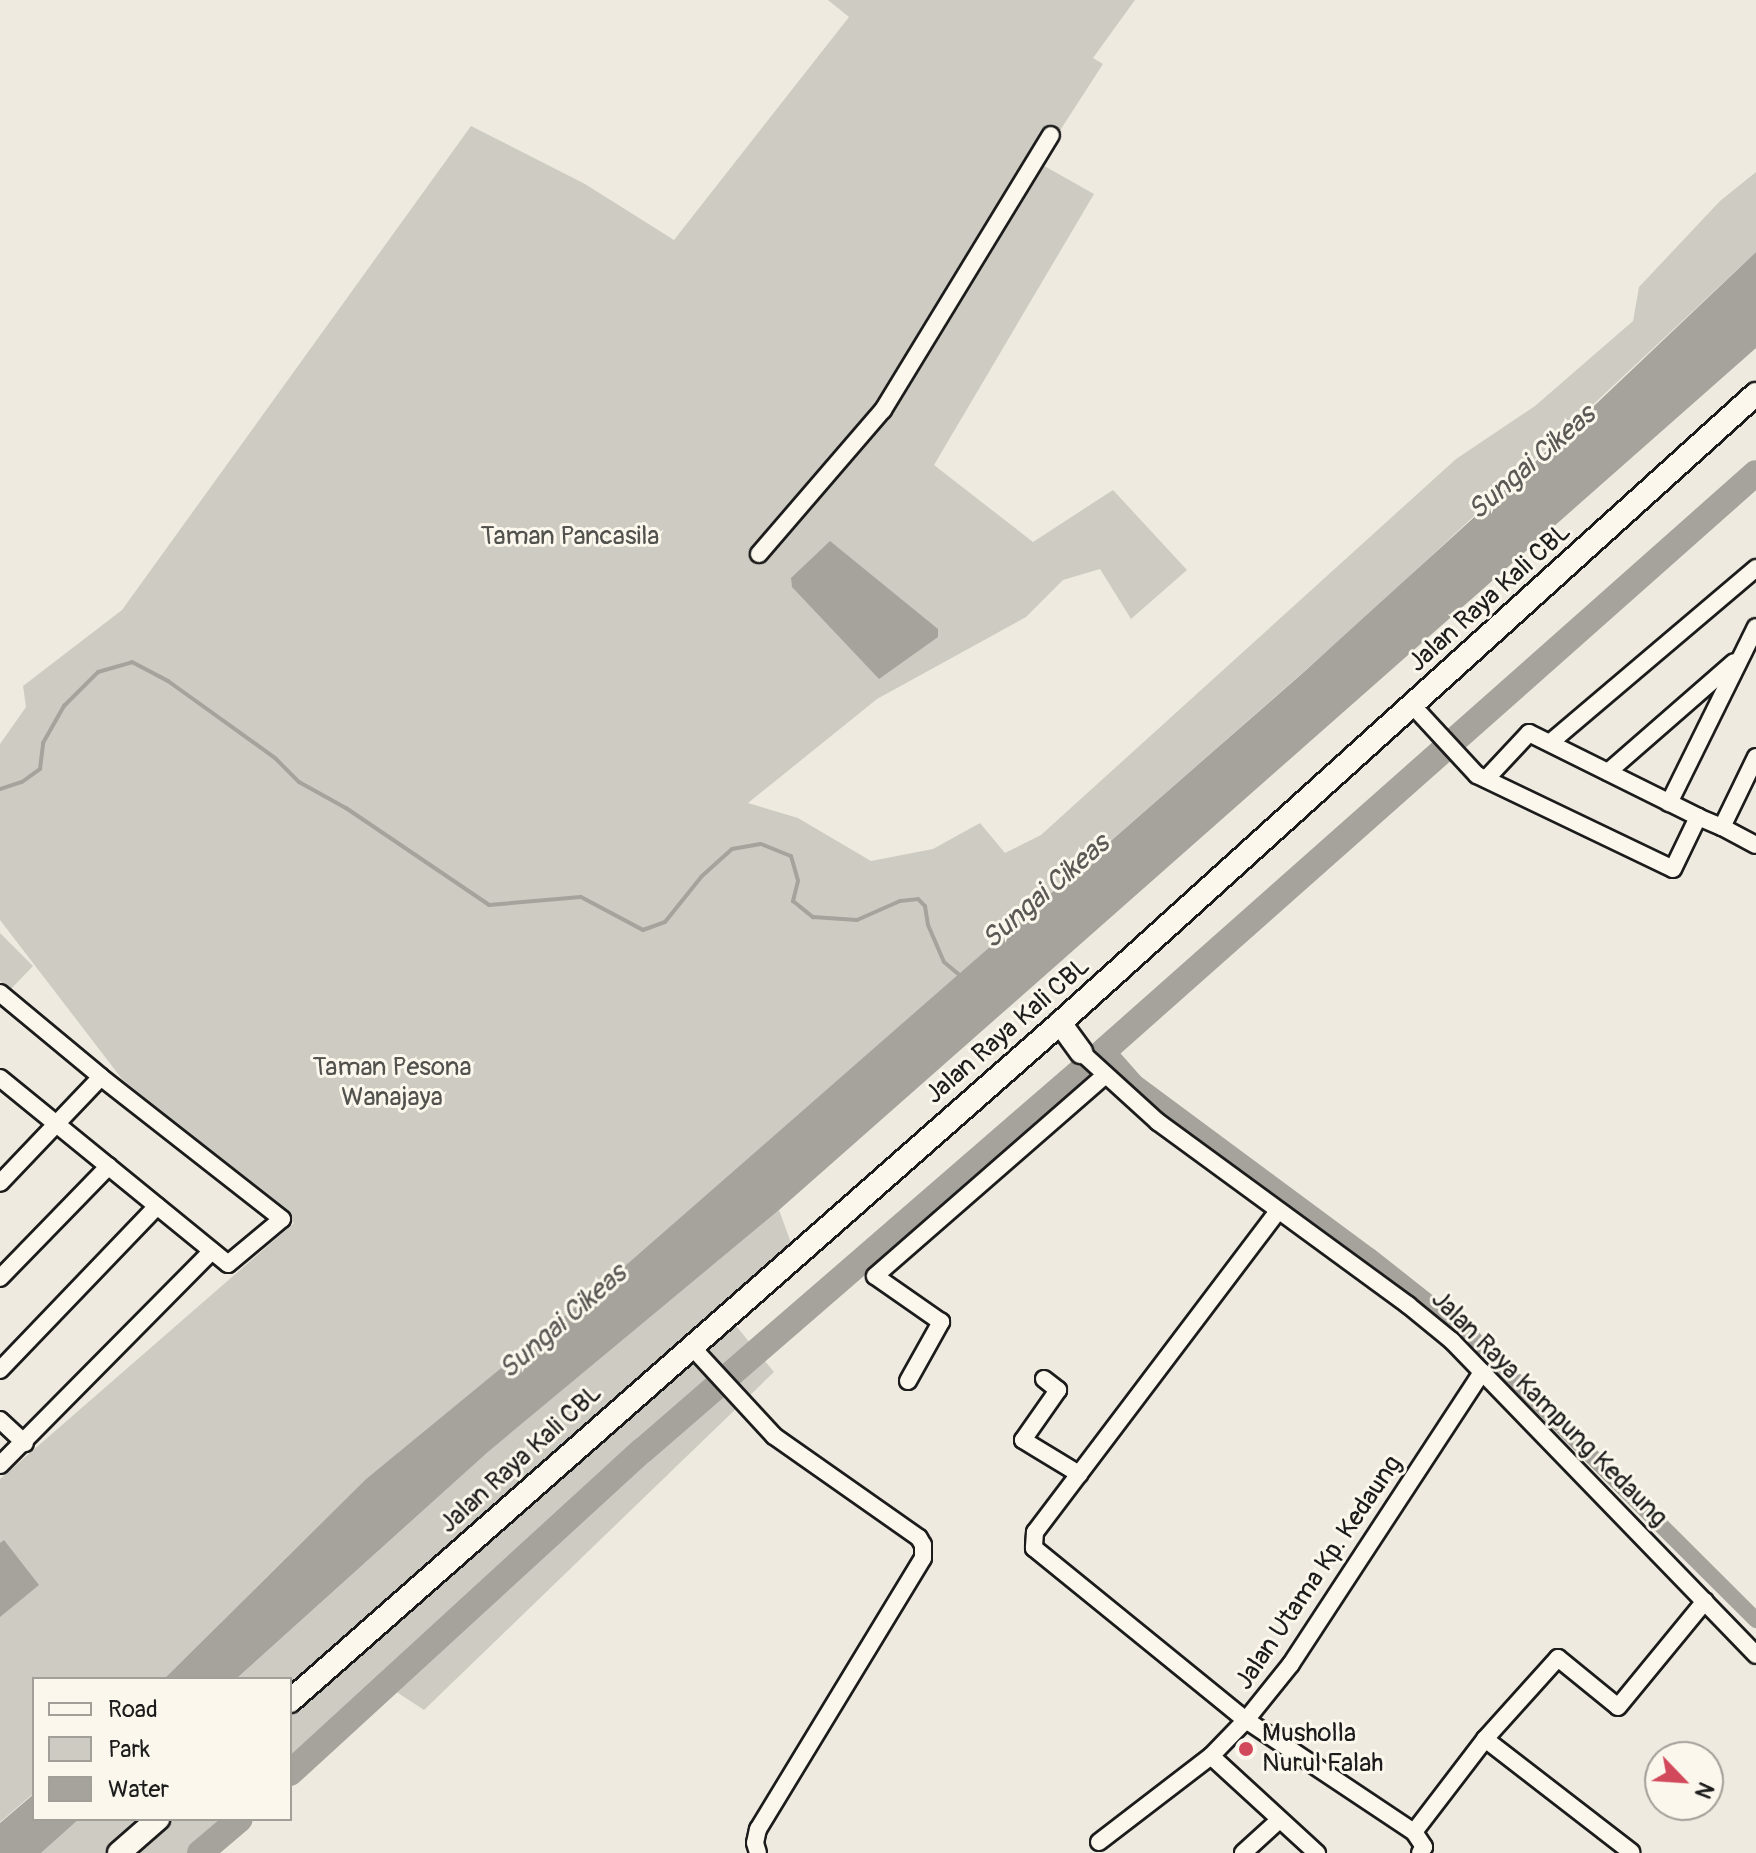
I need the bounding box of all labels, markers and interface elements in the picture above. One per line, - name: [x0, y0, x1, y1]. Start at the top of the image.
- water label: Sungai Cikeas: [1461, 399, 1603, 527]
- street label: Jalan Raya Kali CBL: [1402, 517, 1578, 679]
- park label: Taman Pancasila: [481, 521, 659, 553]
- water label: Sungai Cikeas: [975, 828, 1117, 956]
- street label: Jalan Raya Kali CBL: [919, 951, 1097, 1111]
- park label: Taman Pesona Wanajaya: [312, 1052, 472, 1114]
- water label: Sungai Cikeas: [492, 1258, 634, 1386]
- street label: Jalan Raya Kampung Kedaung: [1424, 1284, 1674, 1534]
- street label: Jalan Raya Kali CBL: [433, 1378, 609, 1540]
- street label: Jalan Utama Kp. Kedaung: [1229, 1450, 1409, 1696]
- legend: [32, 1677, 292, 1821]
- text: Road: [108, 1695, 158, 1724]
- place label: Musholla Nurul Falah: [1262, 1718, 1383, 1780]
- text: Park: [108, 1735, 150, 1764]
- marker: Musholla Nurul Falah: [1237, 1740, 1255, 1758]
- north arrow: [1644, 1741, 1724, 1821]
- text: Water: [108, 1775, 169, 1804]
- text: N: [1688, 1778, 1720, 1803]

